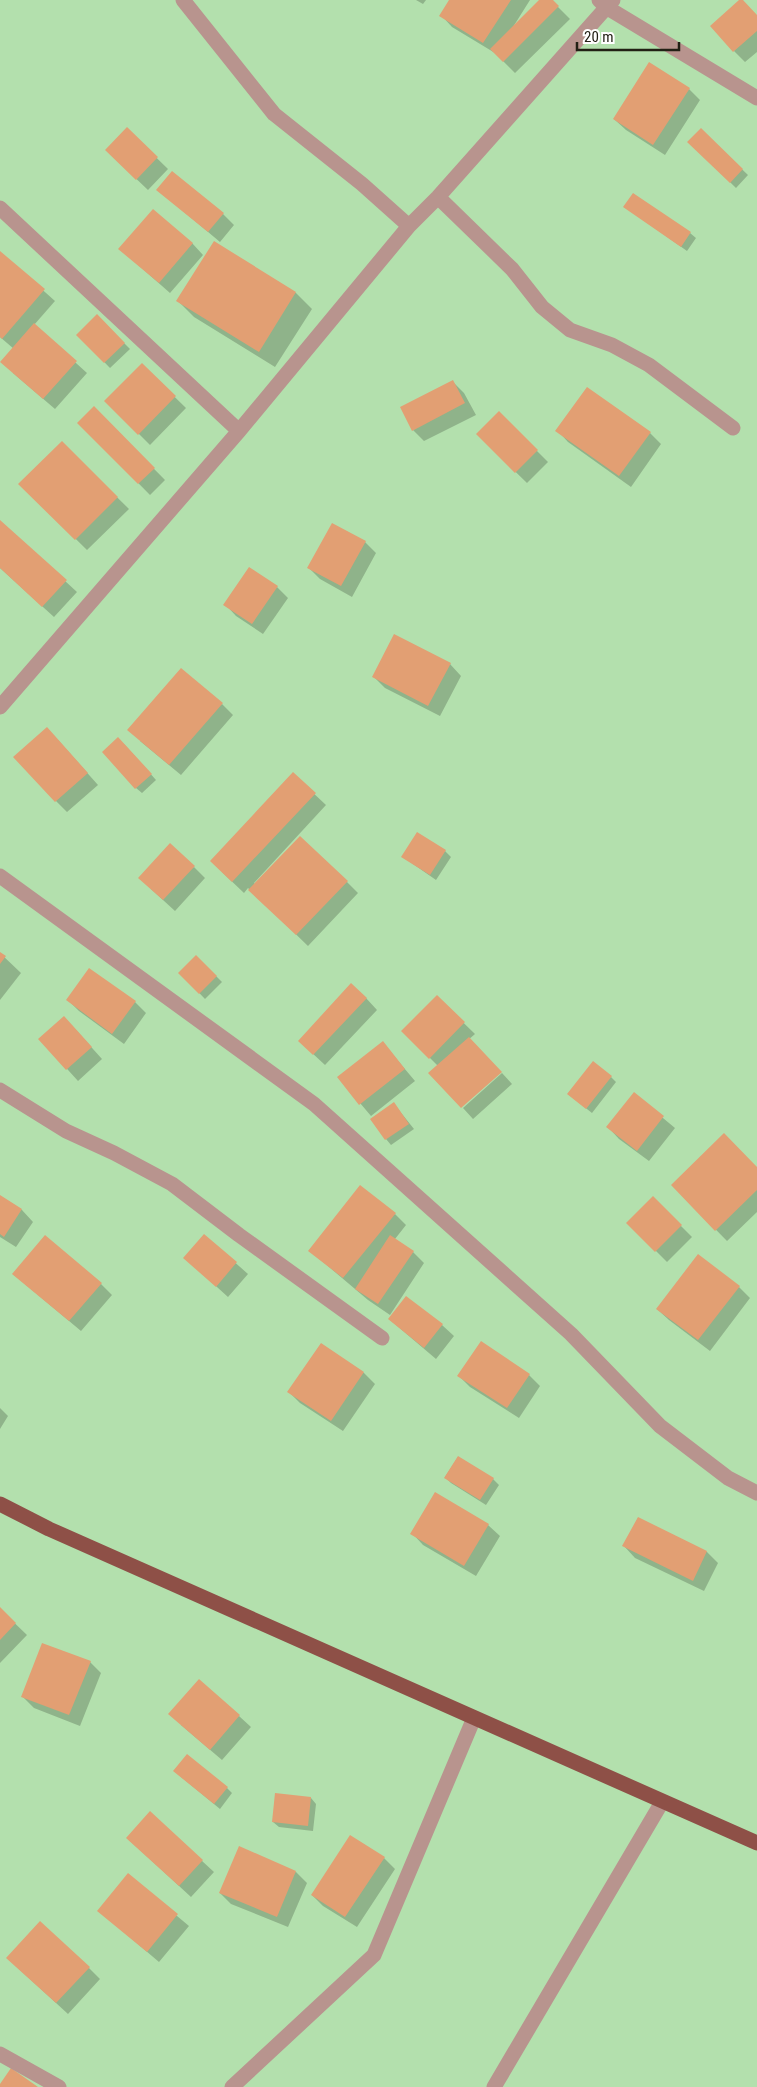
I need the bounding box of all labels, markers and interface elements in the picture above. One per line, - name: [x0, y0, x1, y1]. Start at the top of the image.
- scale bar: [577, 20, 680, 52]
- text: 20 m: [584, 28, 614, 46]

